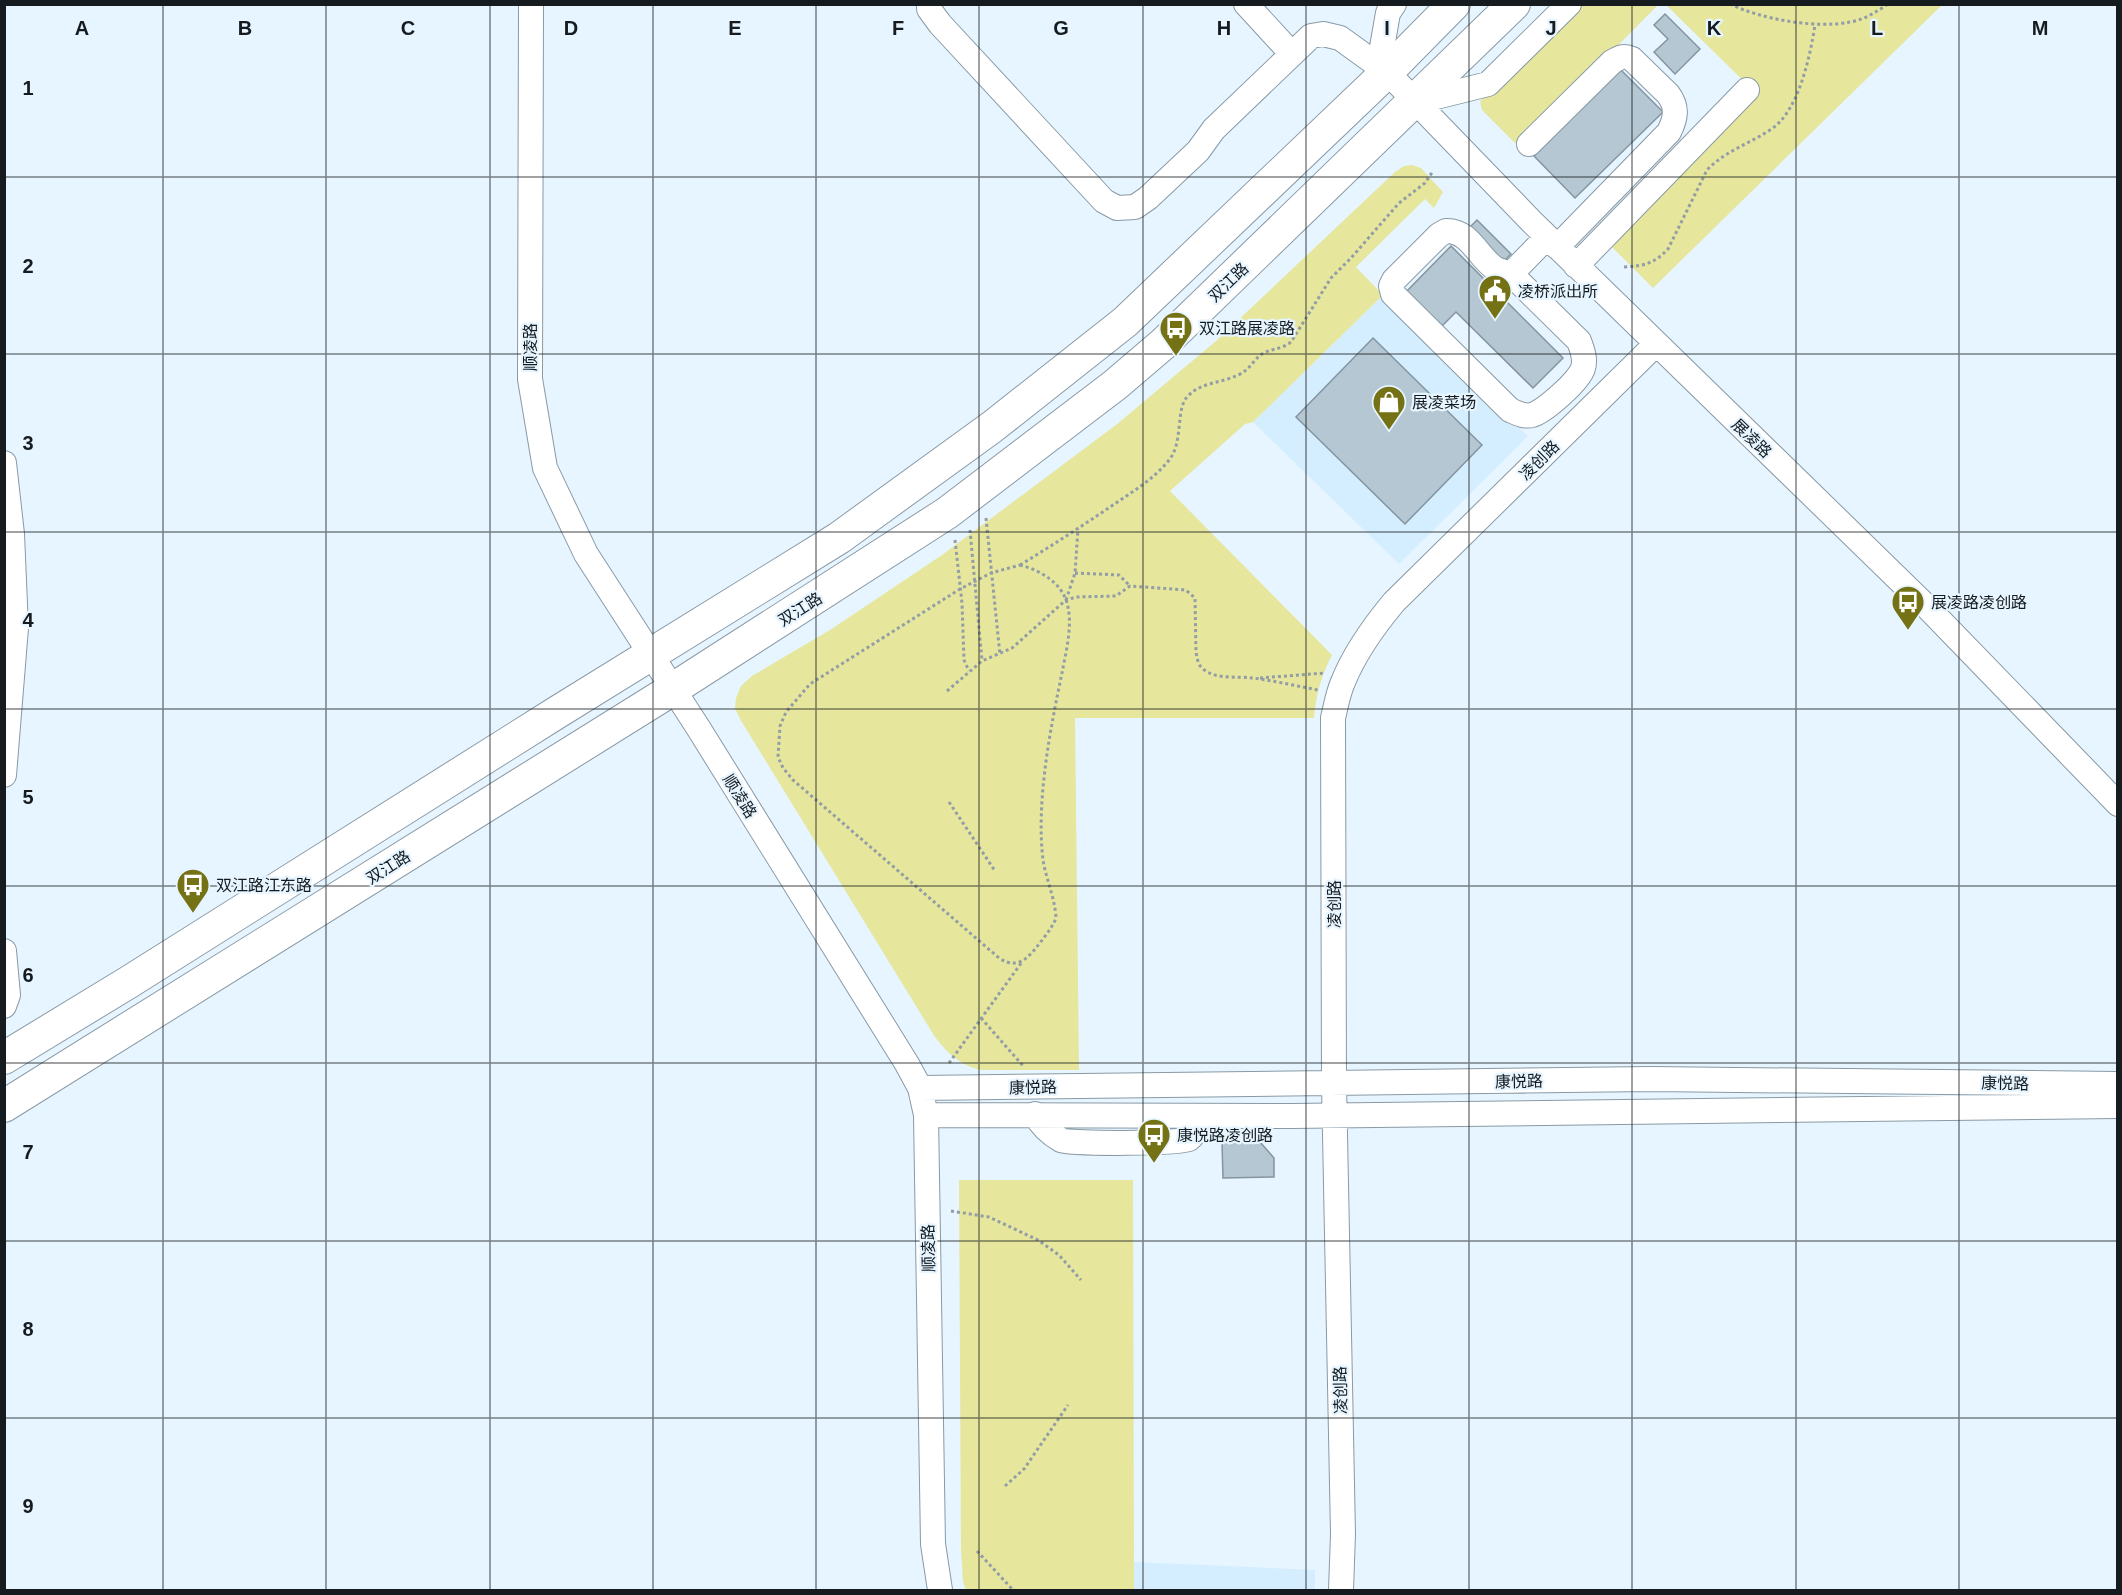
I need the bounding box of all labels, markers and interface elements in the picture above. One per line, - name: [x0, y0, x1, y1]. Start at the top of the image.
- text: A: [75, 17, 89, 39]
- text: B: [238, 17, 252, 39]
- text: C: [401, 17, 415, 39]
- text: D: [564, 17, 578, 39]
- text: E: [728, 17, 742, 39]
- text: F: [892, 17, 904, 39]
- text: G: [1053, 17, 1069, 39]
- text: H: [1217, 17, 1231, 39]
- text: I: [1384, 17, 1390, 39]
- text: J: [1545, 17, 1557, 39]
- text: K: [1707, 17, 1722, 39]
- text: L: [1871, 17, 1883, 39]
- text: M: [2032, 17, 2048, 39]
- text: 1: [22, 77, 34, 99]
- text: 2: [22, 255, 34, 277]
- street label: 双江路: [1205, 260, 1252, 305]
- public building icon: 凌桥派出所: [1477, 273, 1513, 320]
- place label: 凌桥派出所: [1518, 283, 1598, 300]
- bus stop icon: 双江路展凌路: [1158, 310, 1194, 357]
- place label: 双江路展凌路: [1199, 320, 1295, 337]
- street label: 顺凌路: [522, 323, 539, 371]
- shop icon: 展凌菜场: [1371, 384, 1407, 431]
- place label: 展凌菜场: [1412, 394, 1476, 411]
- street label: 展凌路: [1728, 416, 1775, 461]
- text: 3: [22, 432, 34, 454]
- street label: 凌创路: [1516, 437, 1562, 483]
- bus stop icon: 展凌路凌创路: [1890, 584, 1926, 631]
- street label: 双江路: [775, 589, 825, 629]
- place label: 展凌路凌创路: [1931, 594, 2027, 611]
- text: 4: [22, 609, 34, 631]
- street label: 顺凌路: [720, 771, 760, 821]
- text: 5: [22, 786, 34, 808]
- street label: 双江路: [363, 847, 413, 887]
- bus stop icon: 双江路江东路: [175, 867, 211, 914]
- place label: 双江路江东路: [216, 877, 312, 894]
- street label: 凌创路: [1326, 880, 1343, 928]
- text: 6: [22, 964, 34, 986]
- street label: 康悦路: [1495, 1073, 1543, 1090]
- street label: 康悦路: [1981, 1075, 2029, 1092]
- street label: 康悦路: [1009, 1079, 1057, 1096]
- bus stop icon: 康悦路凌创路: [1136, 1117, 1172, 1164]
- place label: 康悦路凌创路: [1177, 1127, 1273, 1144]
- text: 7: [22, 1141, 34, 1163]
- street label: 顺凌路: [920, 1224, 937, 1272]
- text: 8: [22, 1318, 34, 1340]
- street label: 凌创路: [1332, 1366, 1349, 1414]
- text: 9: [22, 1495, 34, 1517]

